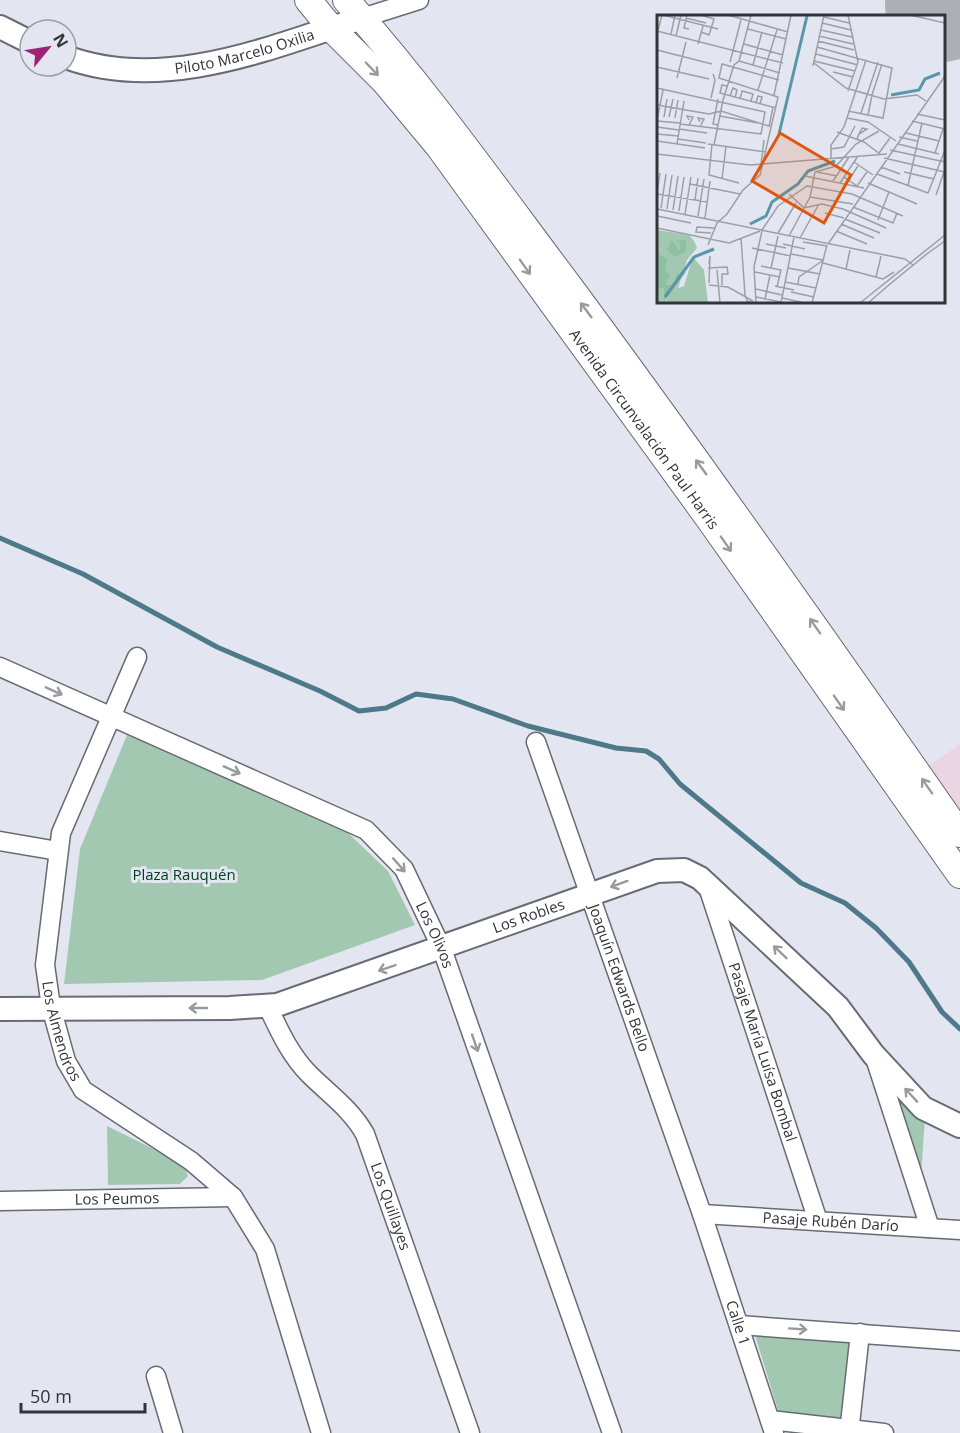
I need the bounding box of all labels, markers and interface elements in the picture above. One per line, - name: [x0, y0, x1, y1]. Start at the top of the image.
- inset map: [657, 15, 945, 303]
- north arrow: [18, 18, 78, 78]
- street label: Piloto Marcelo Oxilia: [173, 24, 317, 78]
- text: N: [48, 29, 74, 52]
- one-way arrow: [365, 61, 379, 76]
- one-way arrow: [519, 259, 531, 275]
- one-way arrow: [580, 302, 593, 318]
- street label: Avenida Circunvalación Paul Harris: [565, 325, 724, 533]
- one-way arrow: [695, 460, 708, 476]
- one-way arrow: [720, 535, 733, 551]
- one-way arrow: [808, 618, 821, 634]
- one-way arrow: [44, 686, 62, 697]
- one-way arrow: [833, 694, 845, 710]
- one-way arrow: [222, 765, 240, 776]
- one-way arrow: [920, 778, 933, 794]
- one-way arrow: [392, 857, 406, 872]
- park label: Plaza Rauquén: [132, 864, 236, 884]
- one-way arrow: [610, 880, 628, 891]
- street label: Los Robles: [490, 893, 567, 937]
- street label: Los Olivos: [412, 898, 459, 971]
- street label: Joaquín Edwards Bello: [584, 899, 655, 1054]
- one-way arrow: [773, 945, 788, 959]
- street label: Pasaje María Luísa Bombal: [725, 960, 802, 1144]
- one-way arrow: [378, 964, 397, 975]
- street label: Los Almendros: [38, 979, 87, 1085]
- one-way arrow: [189, 1002, 209, 1014]
- one-way arrow: [471, 1033, 482, 1052]
- one-way arrow: [904, 1088, 919, 1103]
- street label: Los Quillayes: [367, 1159, 416, 1253]
- street label: Los Peumos: [74, 1187, 159, 1209]
- street label: Pasaje Rubén Darío: [762, 1207, 900, 1235]
- street label: Calle 1: [722, 1297, 755, 1348]
- one-way arrow: [787, 1324, 807, 1335]
- scale bar: [21, 1376, 146, 1414]
- text: 50 m: [30, 1384, 72, 1408]

